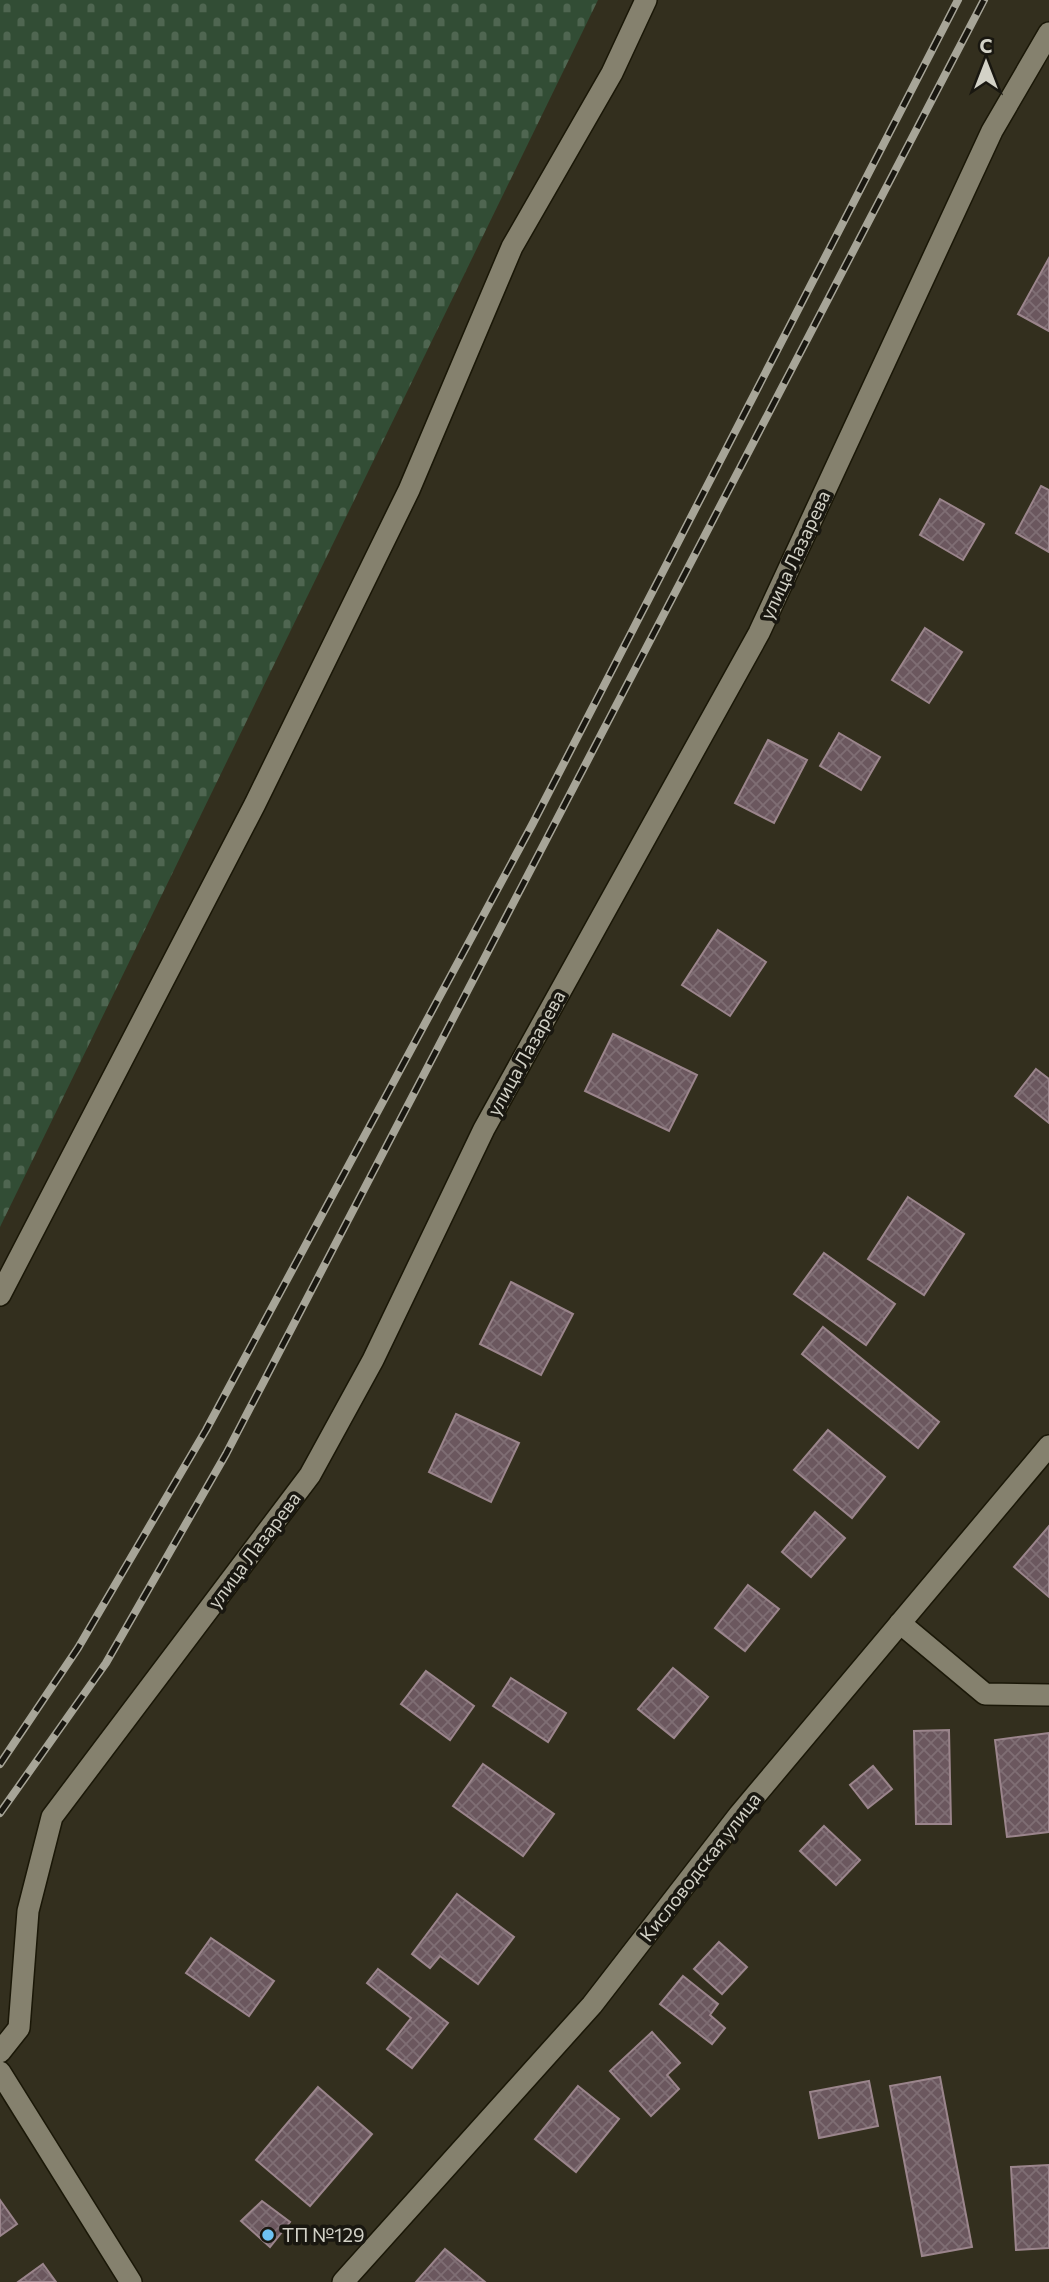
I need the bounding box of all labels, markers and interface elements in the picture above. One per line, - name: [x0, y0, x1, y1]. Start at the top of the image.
- north arrow: [951, 28, 1021, 98]
- text: С: [980, 34, 993, 57]
- street label: улица Лазарева: [755, 487, 835, 623]
- street label: улица Лазарева: [482, 986, 570, 1119]
- street label: улица Лазарева: [202, 1487, 305, 1612]
- street label: Кисловодская улица: [634, 1788, 765, 1946]
- place label: ТП №129: [282, 2223, 364, 2246]
- marker: ТП №129: [260, 2227, 276, 2243]

